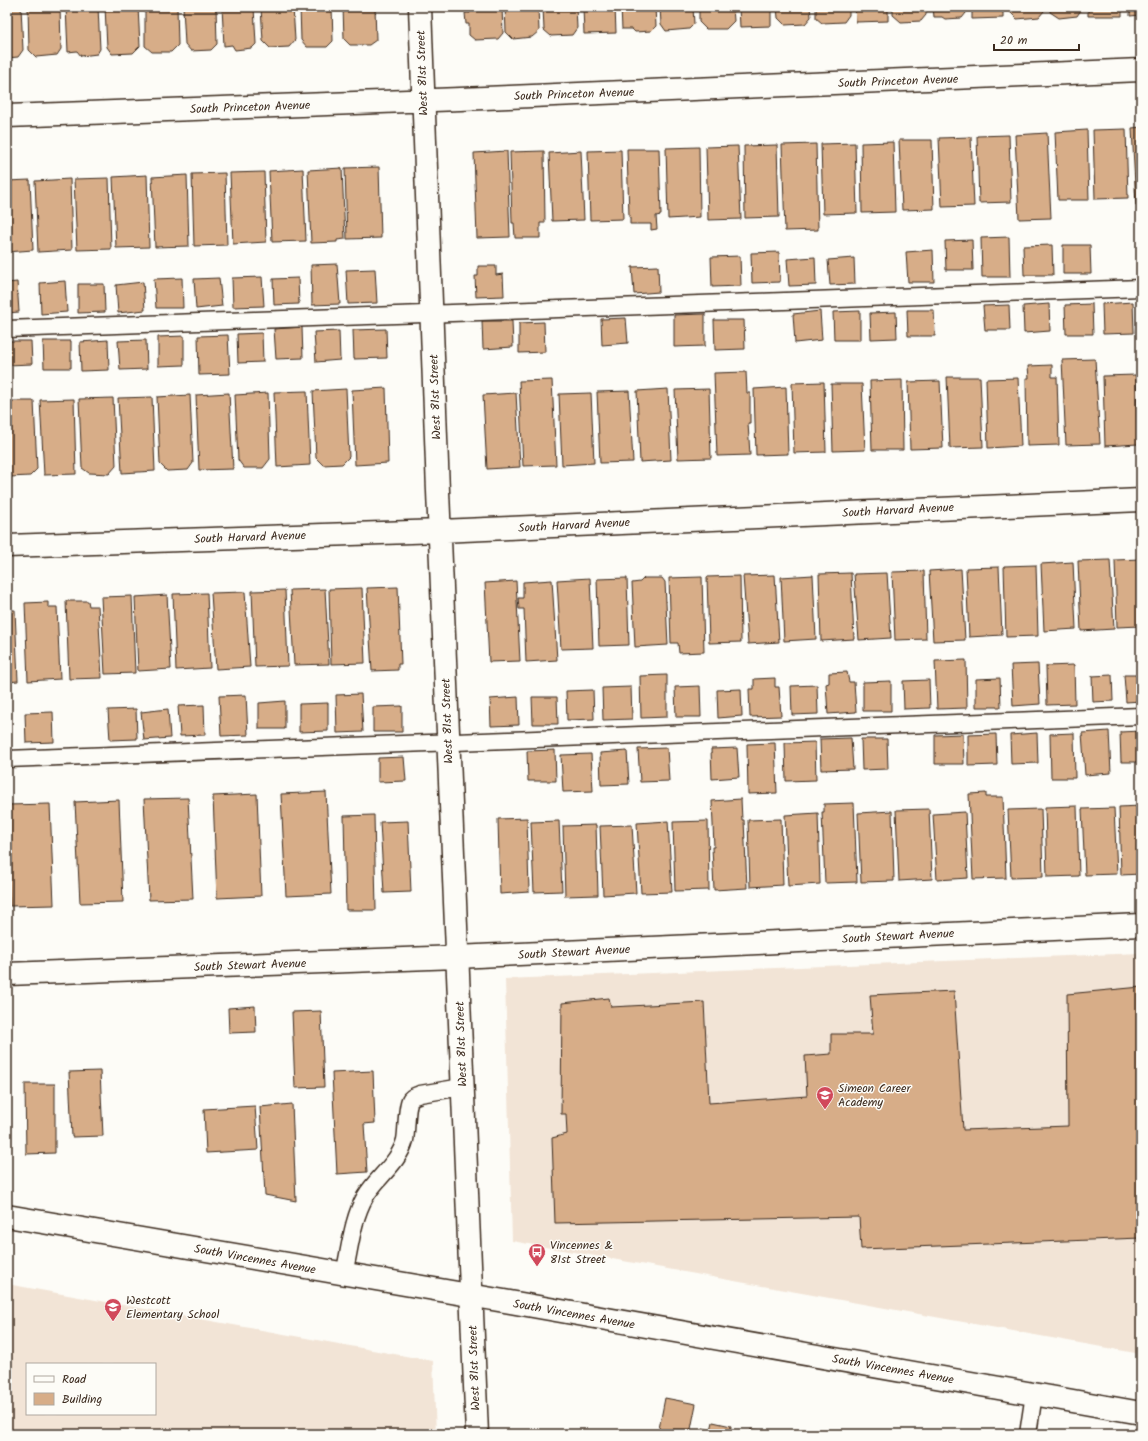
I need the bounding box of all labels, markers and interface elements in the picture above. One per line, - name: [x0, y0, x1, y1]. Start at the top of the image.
- scale bar: [994, 26, 1079, 52]
- street label: West 81st Street: [412, 30, 433, 116]
- text: 20 m: [1000, 31, 1028, 50]
- street label: South Princeton Avenue: [837, 70, 959, 93]
- street label: South Princeton Avenue: [513, 83, 635, 106]
- street label: South Princeton Avenue: [189, 96, 311, 119]
- street label: West 81st Street: [425, 354, 446, 440]
- street label: South Harvard Avenue: [842, 498, 955, 523]
- street label: South Harvard Avenue: [518, 513, 631, 538]
- street label: South Harvard Avenue: [194, 526, 307, 549]
- street label: West 81st Street: [437, 678, 458, 764]
- street label: South Stewart Avenue: [841, 924, 955, 949]
- street label: South Stewart Avenue: [517, 940, 631, 965]
- street label: South Stewart Avenue: [194, 954, 307, 977]
- street label: West 81st Street: [451, 1001, 472, 1087]
- place label: Simeon Career Academy: [838, 1079, 911, 1112]
- school or university icon: Simeon Career Academy: [815, 1085, 835, 1110]
- place label: Vincennes & 81st Street: [550, 1236, 613, 1269]
- street label: South Vincennes Avenue: [193, 1239, 318, 1280]
- bus stop icon: Vincennes & 81st Street: [527, 1242, 547, 1267]
- place label: Westcott Elementary School: [126, 1291, 219, 1324]
- street label: South Vincennes Avenue: [512, 1294, 637, 1335]
- school or university icon: Westcott Elementary School: [103, 1297, 123, 1322]
- street label: West 81st Street: [464, 1325, 485, 1411]
- street label: South Vincennes Avenue: [831, 1349, 956, 1390]
- legend: [26, 1363, 156, 1415]
- text: Road: [62, 1370, 87, 1389]
- text: Building: [62, 1390, 102, 1409]

